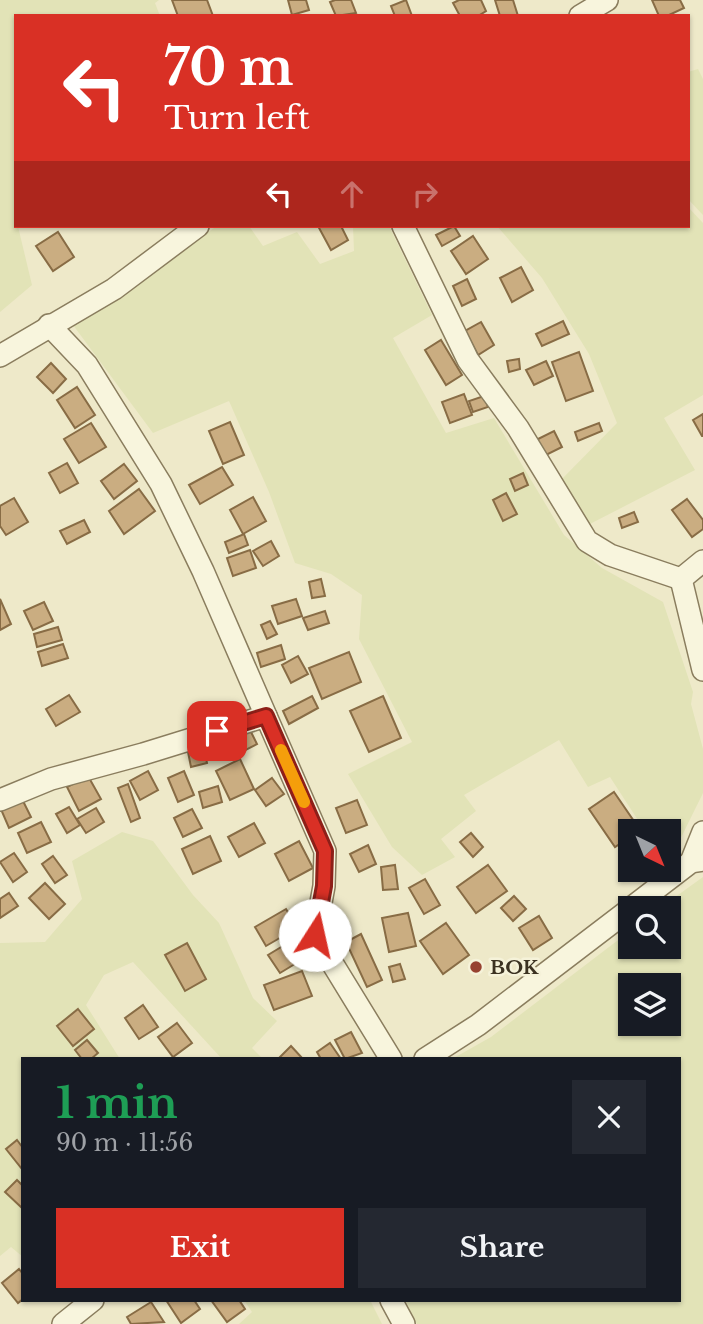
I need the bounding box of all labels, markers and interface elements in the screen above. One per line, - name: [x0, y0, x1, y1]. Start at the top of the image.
- text: 70 m: [164, 37, 294, 98]
- icon: left: [49, 42, 140, 133]
- text: Turn left: [164, 98, 310, 138]
- icon: left: [260, 175, 298, 213]
- icon: ahead: [333, 175, 371, 213]
- icon: right: [406, 175, 444, 213]
- pin: [187, 701, 247, 761]
- icon: arrive: [198, 712, 236, 750]
- north arrow: [618, 819, 681, 882]
- map controls: [618, 819, 681, 1036]
- button: search: [618, 896, 681, 959]
- position arrow: [278, 898, 352, 972]
- place label: BOK: [490, 956, 540, 979]
- marker: BOK: [468, 959, 484, 975]
- button: layers: [618, 973, 681, 1036]
- text: 1 min: [56, 1077, 178, 1129]
- button: close: [572, 1080, 646, 1154]
- text: 90 m · 11:56: [56, 1129, 193, 1157]
- button: Exit: [56, 1208, 344, 1288]
- button: Share: [358, 1208, 646, 1288]

